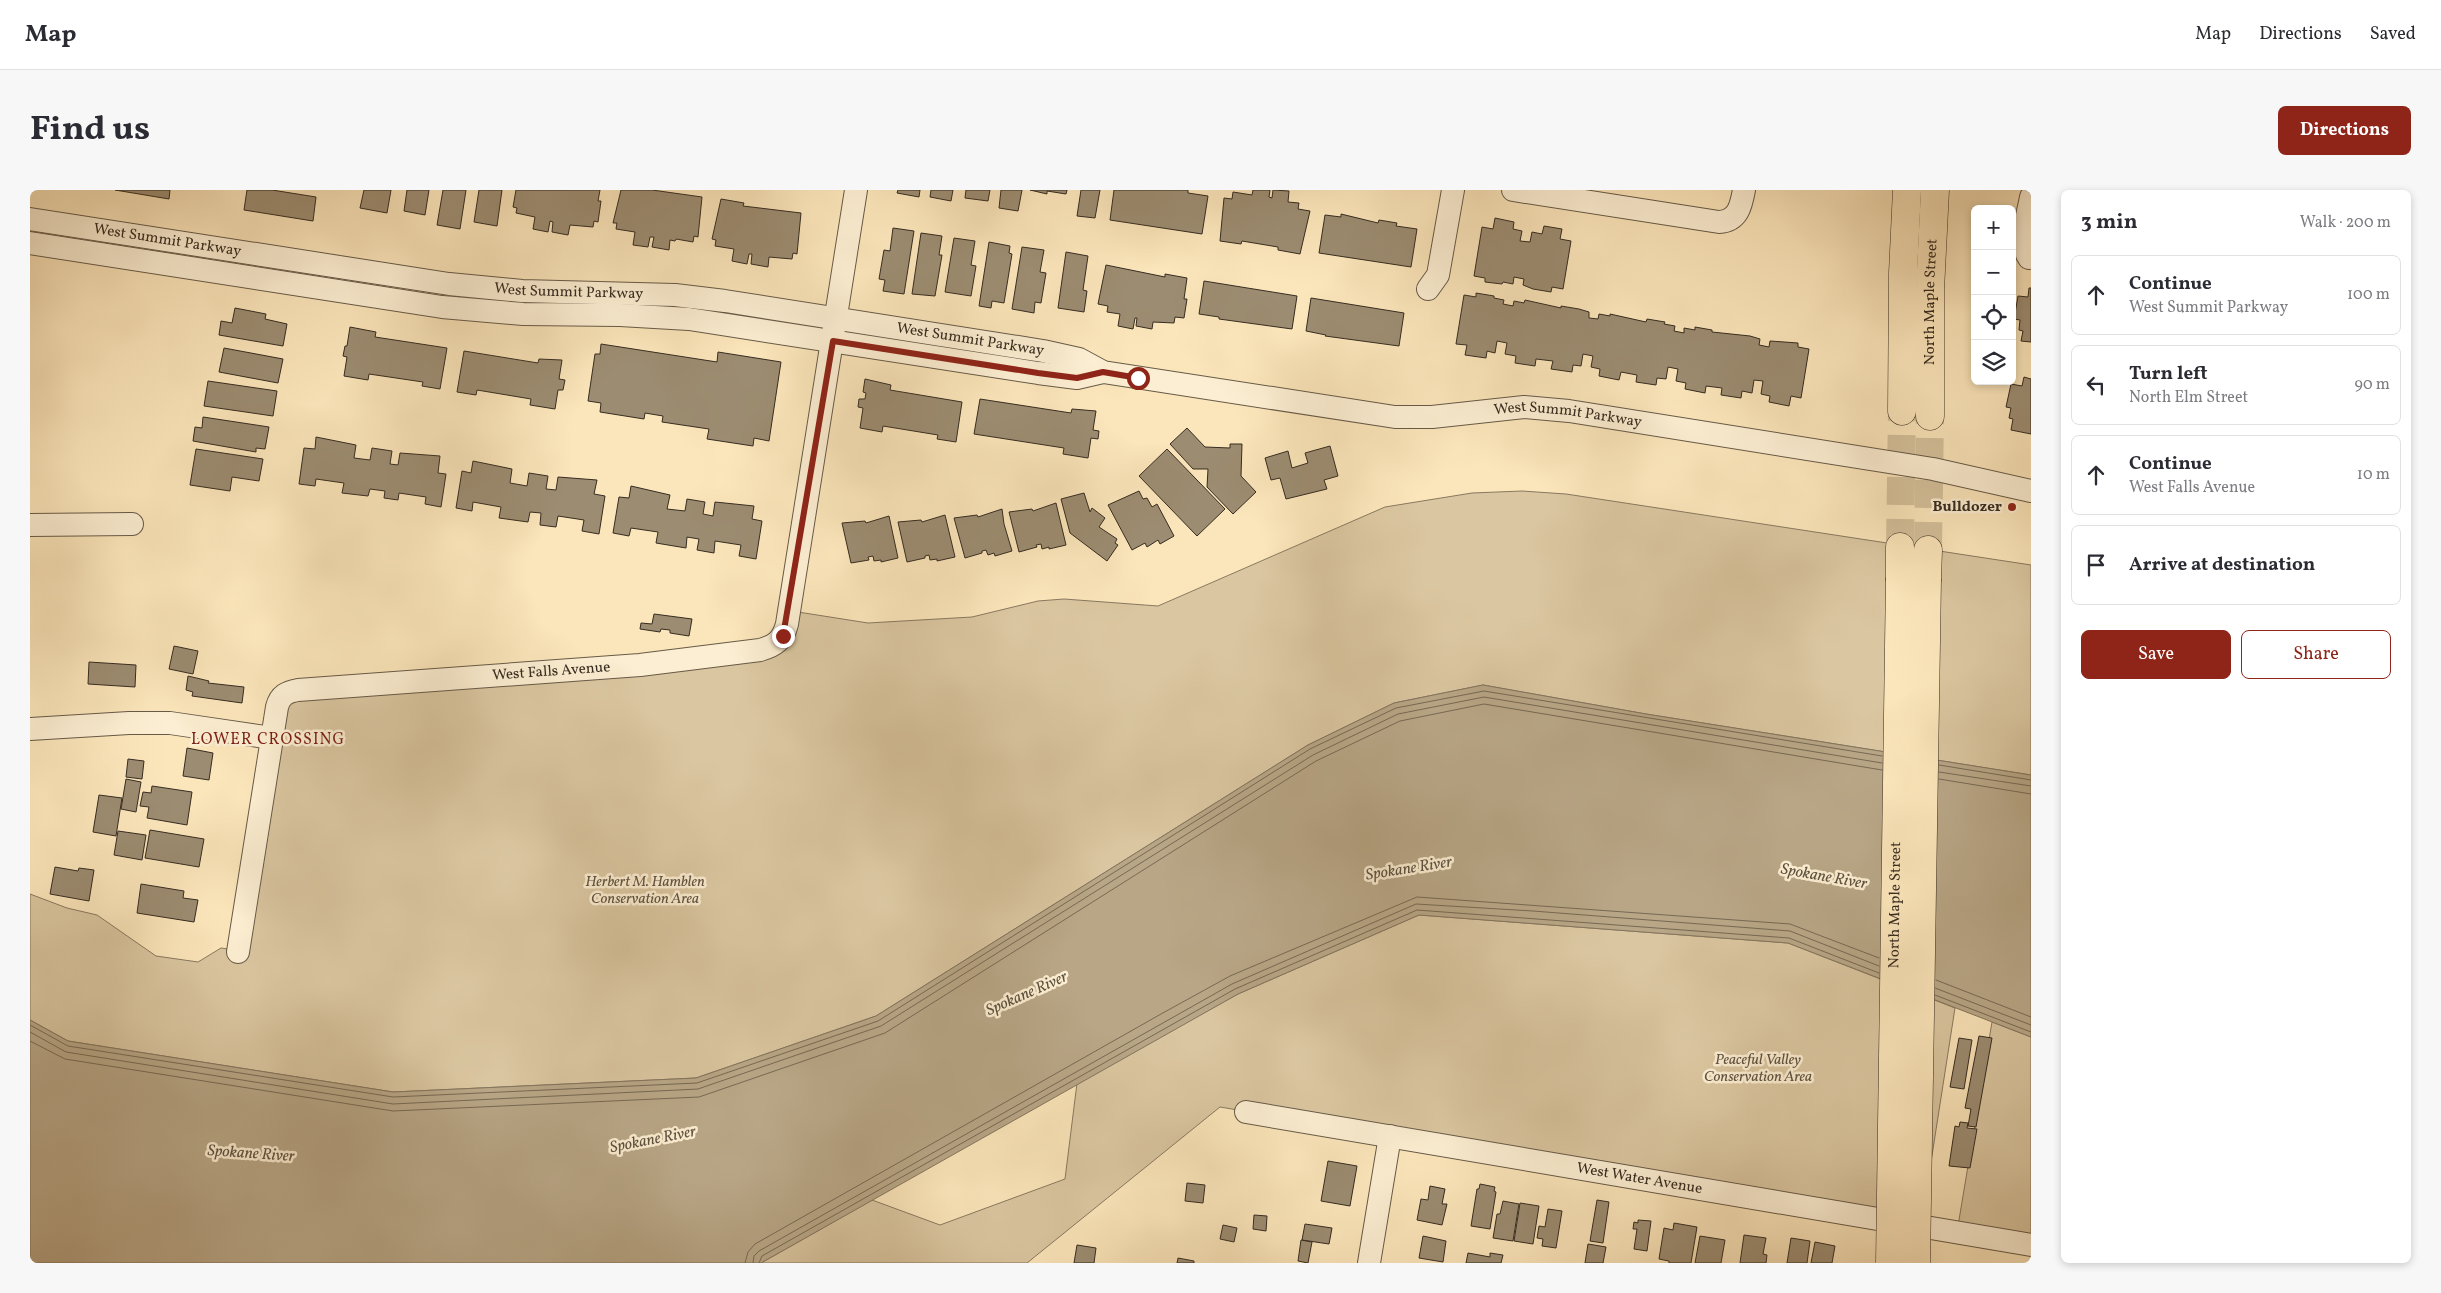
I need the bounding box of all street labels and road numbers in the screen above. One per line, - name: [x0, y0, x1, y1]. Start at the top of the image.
- street label: West Summit Parkway: [92, 218, 243, 262]
- street label: North Maple Street: [1920, 238, 1943, 365]
- street label: West Summit Parkway: [493, 278, 644, 305]
- street label: West Summit Parkway: [895, 318, 1046, 362]
- street label: West Summit Parkway: [1493, 396, 1643, 433]
- street label: West Falls Avenue: [491, 657, 611, 686]
- street label: North Maple Street: [1884, 842, 1907, 968]
- street label: West Water Avenue: [1575, 1158, 1704, 1200]

